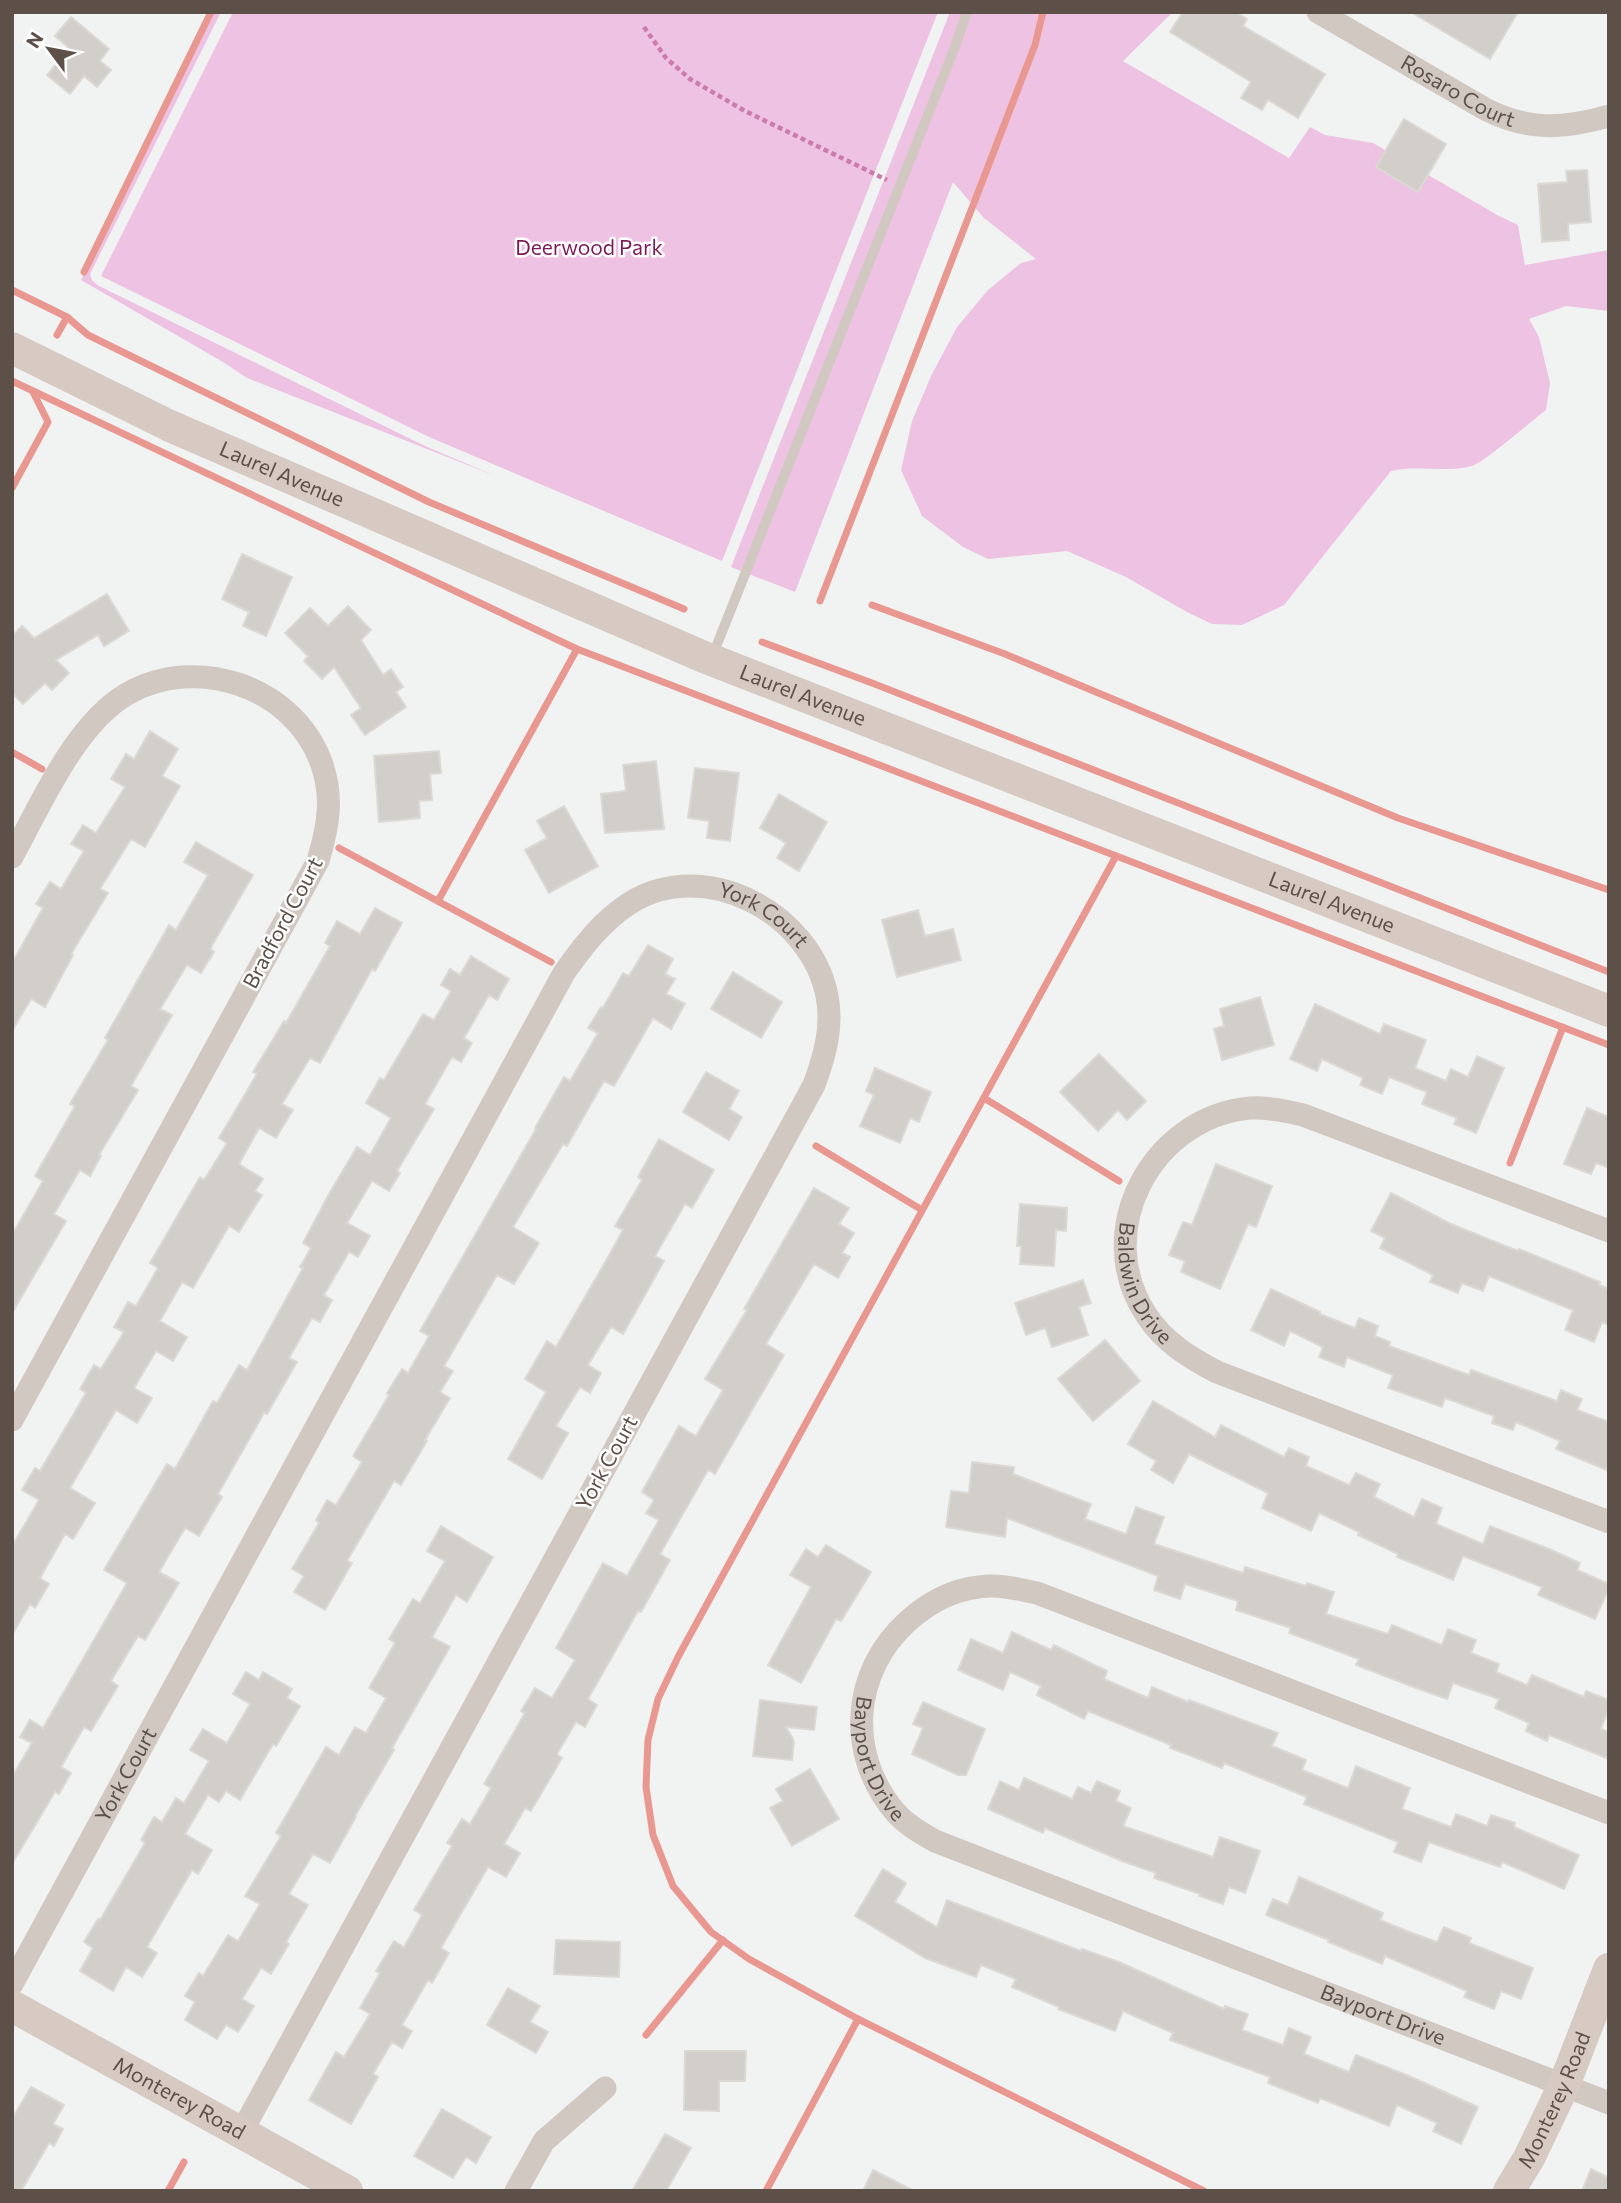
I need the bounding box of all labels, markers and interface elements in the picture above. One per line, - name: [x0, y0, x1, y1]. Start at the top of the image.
- north arrow: [14, 14, 84, 84]
- text: N: [21, 28, 48, 52]
- street label: Rosaro Court: [1397, 49, 1518, 131]
- park label: Deerwood Park: [515, 234, 663, 259]
- street label: Laurel Avenue: [216, 435, 349, 511]
- street label: Laurel Avenue: [737, 658, 870, 730]
- street label: Bradford Court: [237, 852, 327, 992]
- street label: Laurel Avenue: [1266, 865, 1399, 937]
- street label: York Court: [716, 876, 815, 952]
- street label: Baldwin Drive: [1114, 1221, 1178, 1349]
- street label: York Court: [570, 1411, 642, 1514]
- street label: Bayport Drive: [851, 1695, 911, 1825]
- street label: York Court: [89, 1723, 161, 1826]
- street label: Bayport Drive: [1317, 1978, 1449, 2049]
- street label: Monterey Road: [1512, 2028, 1595, 2172]
- street label: Monterey Road: [110, 2051, 250, 2144]

